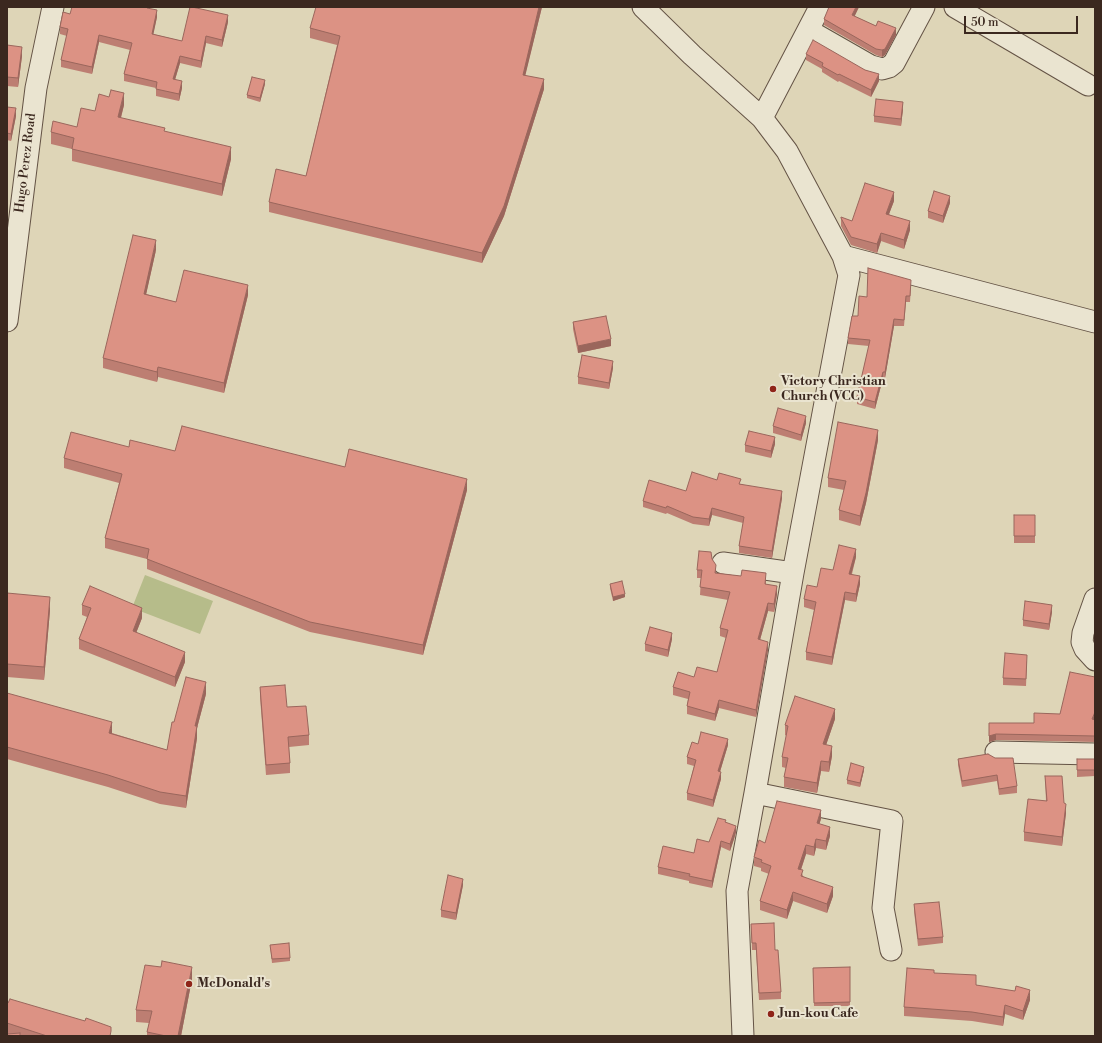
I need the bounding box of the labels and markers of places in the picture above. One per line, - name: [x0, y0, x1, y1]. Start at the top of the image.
- place label: Victory Christian Church (VCC): [781, 374, 886, 405]
- marker: Victory Christian Church (VCC): [768, 384, 778, 394]
- place label: McDonald's: [197, 976, 270, 992]
- marker: McDonald's: [184, 979, 194, 989]
- place label: Jun-kou Cafe: [779, 1006, 858, 1022]
- marker: Jun-kou Cafe: [766, 1009, 776, 1019]

